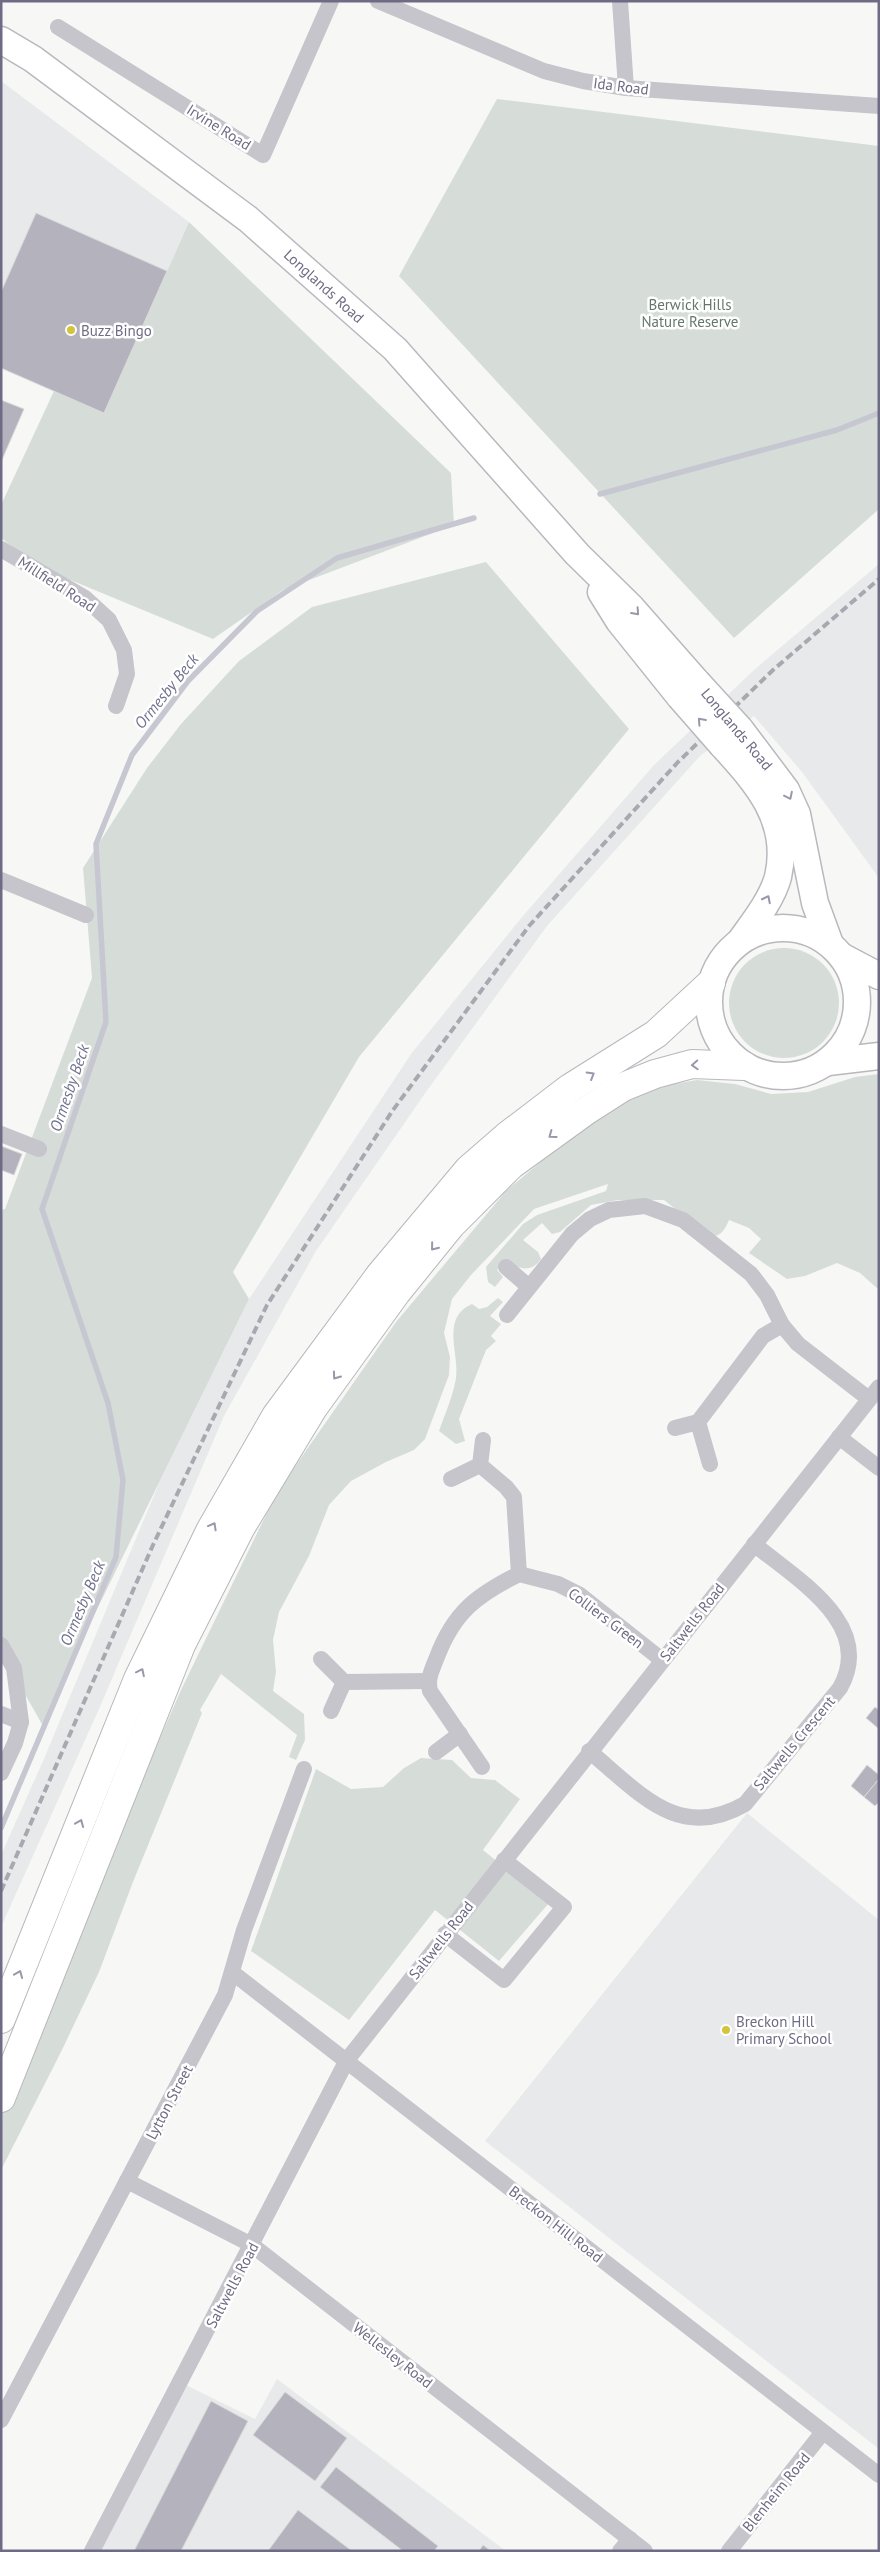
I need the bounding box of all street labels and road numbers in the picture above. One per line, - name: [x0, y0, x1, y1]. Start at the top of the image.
- street label: Ida Road: [592, 73, 650, 99]
- street label: Irvine Road: [183, 100, 255, 154]
- street label: Longlands Road: [280, 245, 368, 327]
- street label: Millfield Road: [15, 552, 99, 616]
- street label: Longlands Road: [697, 684, 777, 774]
- street label: Saltwells Road: [656, 1579, 728, 1665]
- street label: Colliers Green: [565, 1583, 647, 1653]
- street label: Saltwells Crescent: [749, 1692, 839, 1794]
- street label: Saltwells Road: [405, 1897, 477, 1983]
- street label: Lytton Street: [141, 2061, 197, 2143]
- street label: Breckon Hill Road: [505, 2181, 607, 2267]
- street label: Saltwells Road: [202, 2239, 262, 2331]
- street label: Wellesley Road: [349, 2318, 437, 2392]
- street label: Blenheim Road: [738, 2448, 814, 2536]

